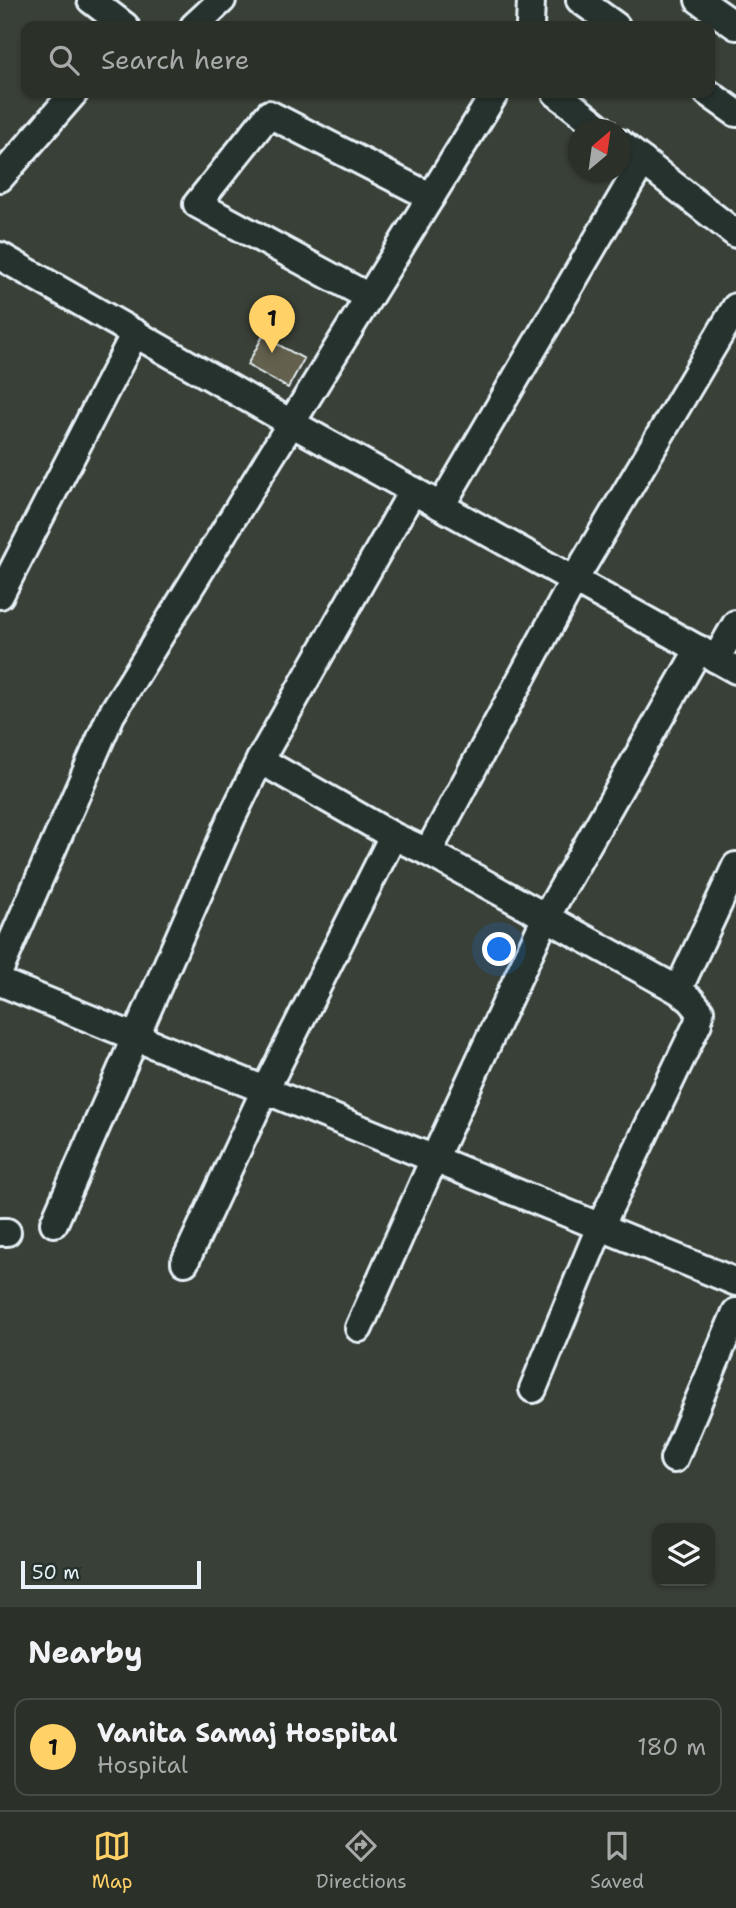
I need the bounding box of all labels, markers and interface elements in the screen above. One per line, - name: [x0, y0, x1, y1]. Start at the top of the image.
- search box: [21, 21, 715, 98]
- icon: search: [45, 41, 83, 79]
- text: Search here: [101, 42, 250, 77]
- north arrow: [568, 119, 631, 182]
- pin: 1: [249, 295, 295, 353]
- your location: [482, 932, 516, 966]
- map controls: [652, 1523, 715, 1586]
- button: layers: [652, 1523, 715, 1586]
- scale bar: [21, 1558, 201, 1590]
- text: 50 m: [32, 1560, 80, 1585]
- text: Nearby: [28, 1632, 143, 1673]
- text: Vanita Samaj Hospital: [97, 1715, 397, 1750]
- text: 1: [48, 1732, 58, 1762]
- text: 180 m: [637, 1732, 706, 1762]
- text: Hospital: [97, 1750, 188, 1780]
- tab: Map: [92, 1827, 132, 1894]
- tab: Directions: [316, 1827, 407, 1894]
- tab: Saved: [590, 1827, 644, 1894]

